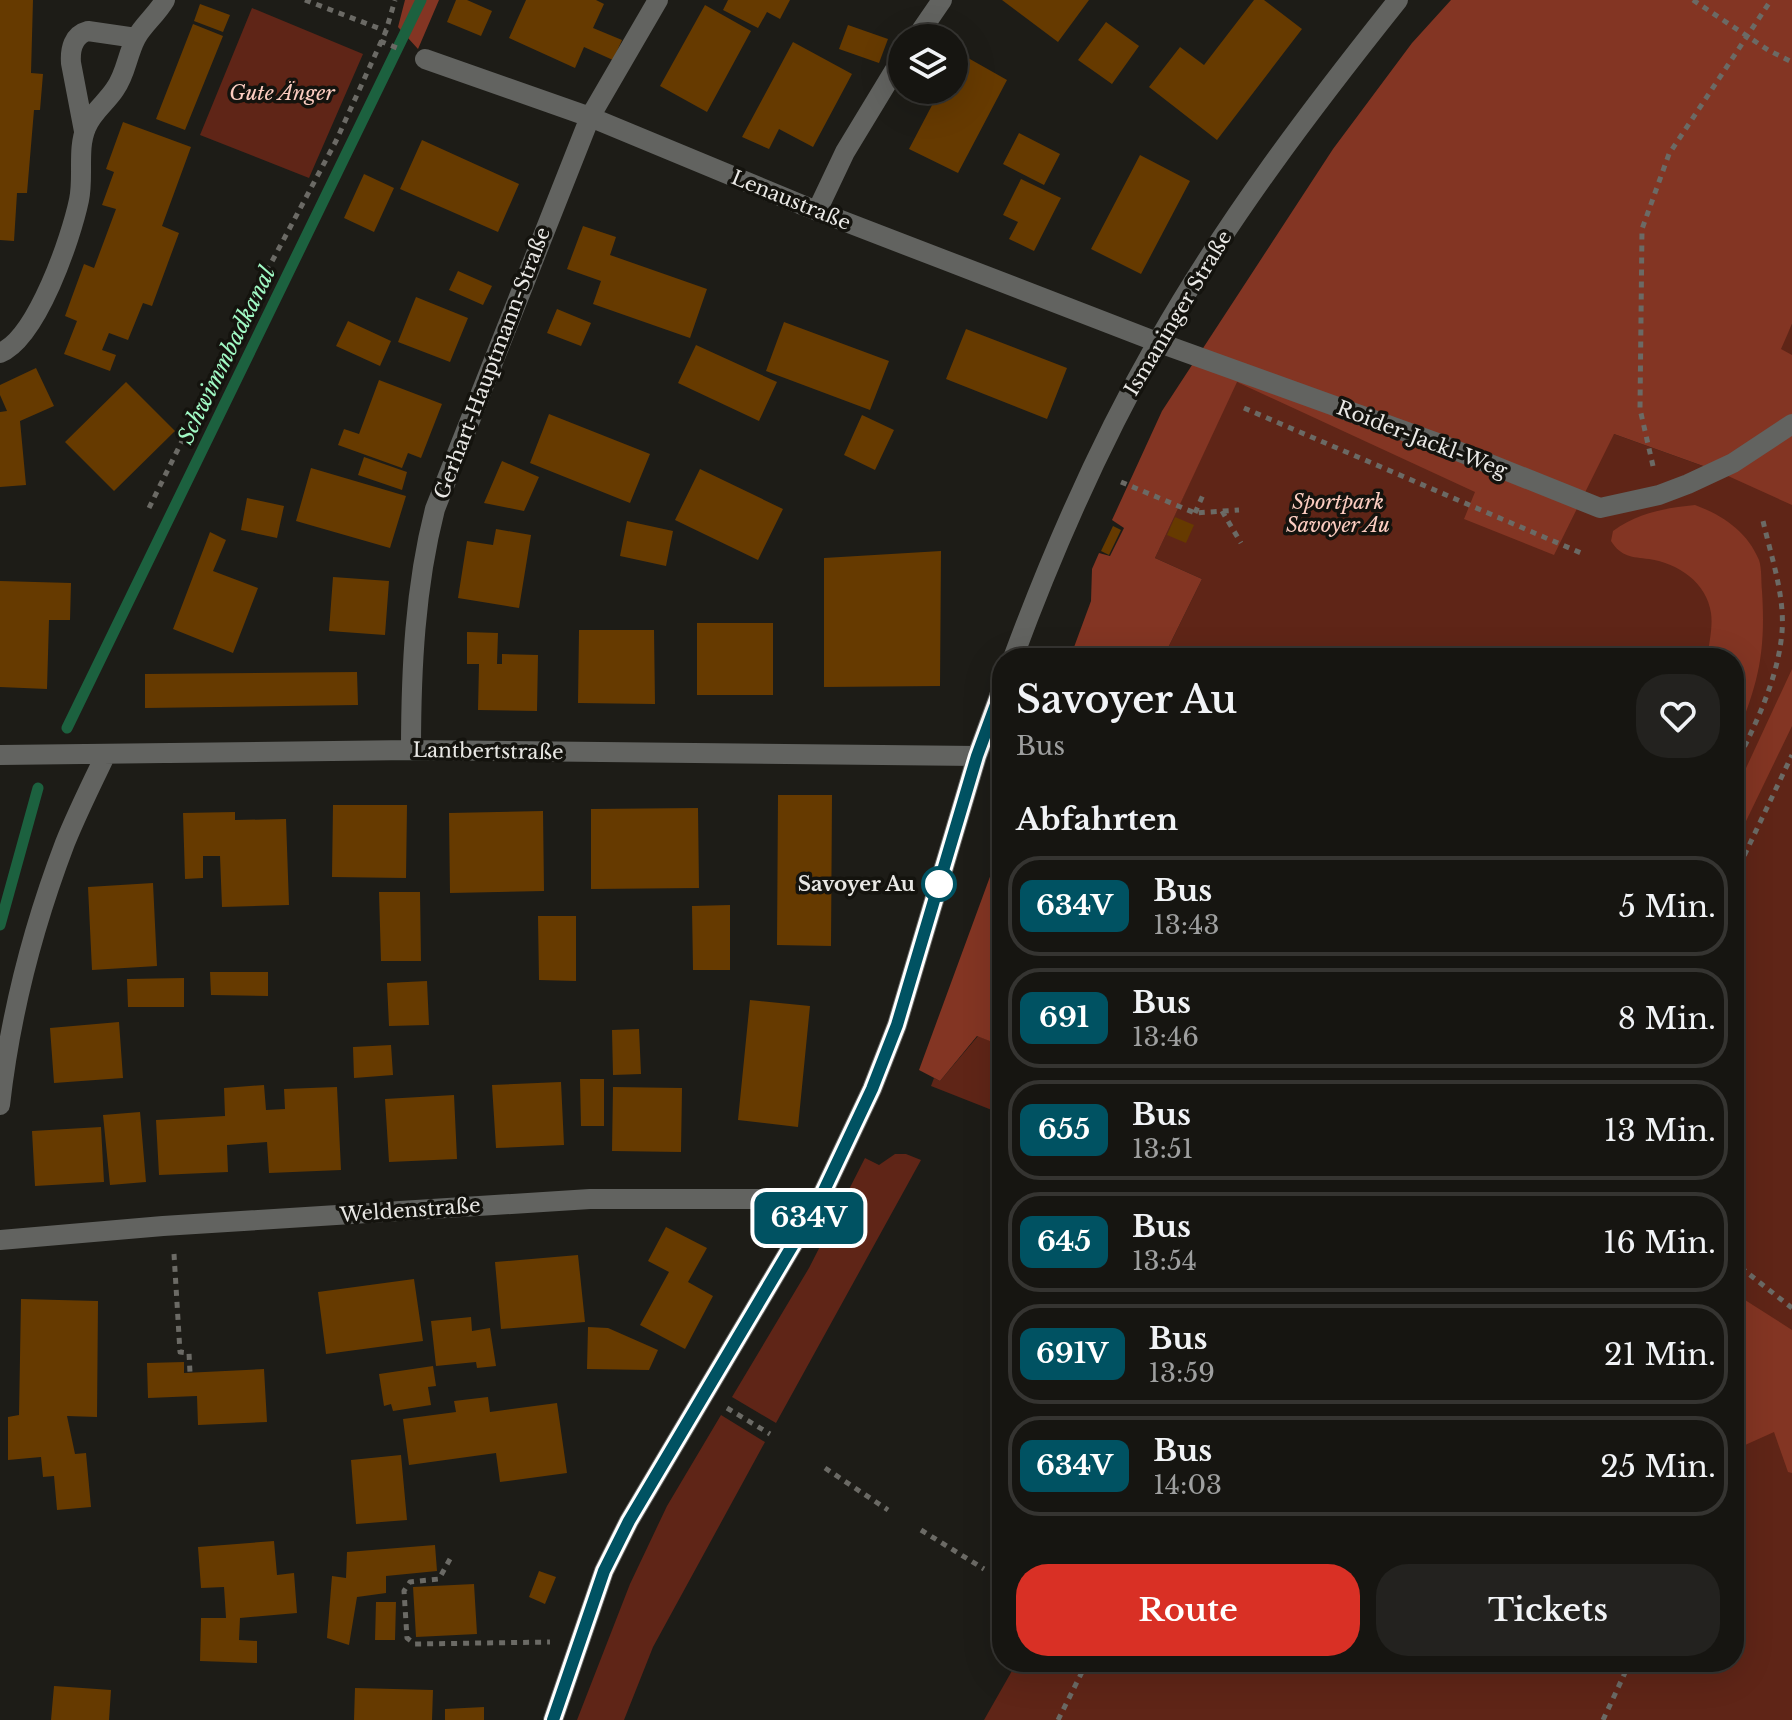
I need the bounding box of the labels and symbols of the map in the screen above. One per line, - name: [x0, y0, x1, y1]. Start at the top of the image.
- park label: Gute Änger: [229, 80, 335, 105]
- street label: Lenaustraße: [728, 165, 854, 235]
- street label: Gerhart-Hauptmann-Straße: [429, 224, 555, 502]
- street label: Ismaninger Straße: [1119, 226, 1237, 400]
- water label: Schwimmbadkanal: [172, 262, 281, 448]
- street label: Roider-Jackl-Weg: [1334, 396, 1511, 483]
- park label: Sportpark Savoyer Au: [1286, 490, 1390, 537]
- street label: Lantbertstraße: [412, 738, 564, 764]
- marker: Savoyer Au: [922, 867, 956, 901]
- place label: Savoyer Au: [798, 872, 915, 896]
- line badge: 634V: [753, 1192, 865, 1244]
- street label: Weldenstraße: [338, 1193, 481, 1227]

